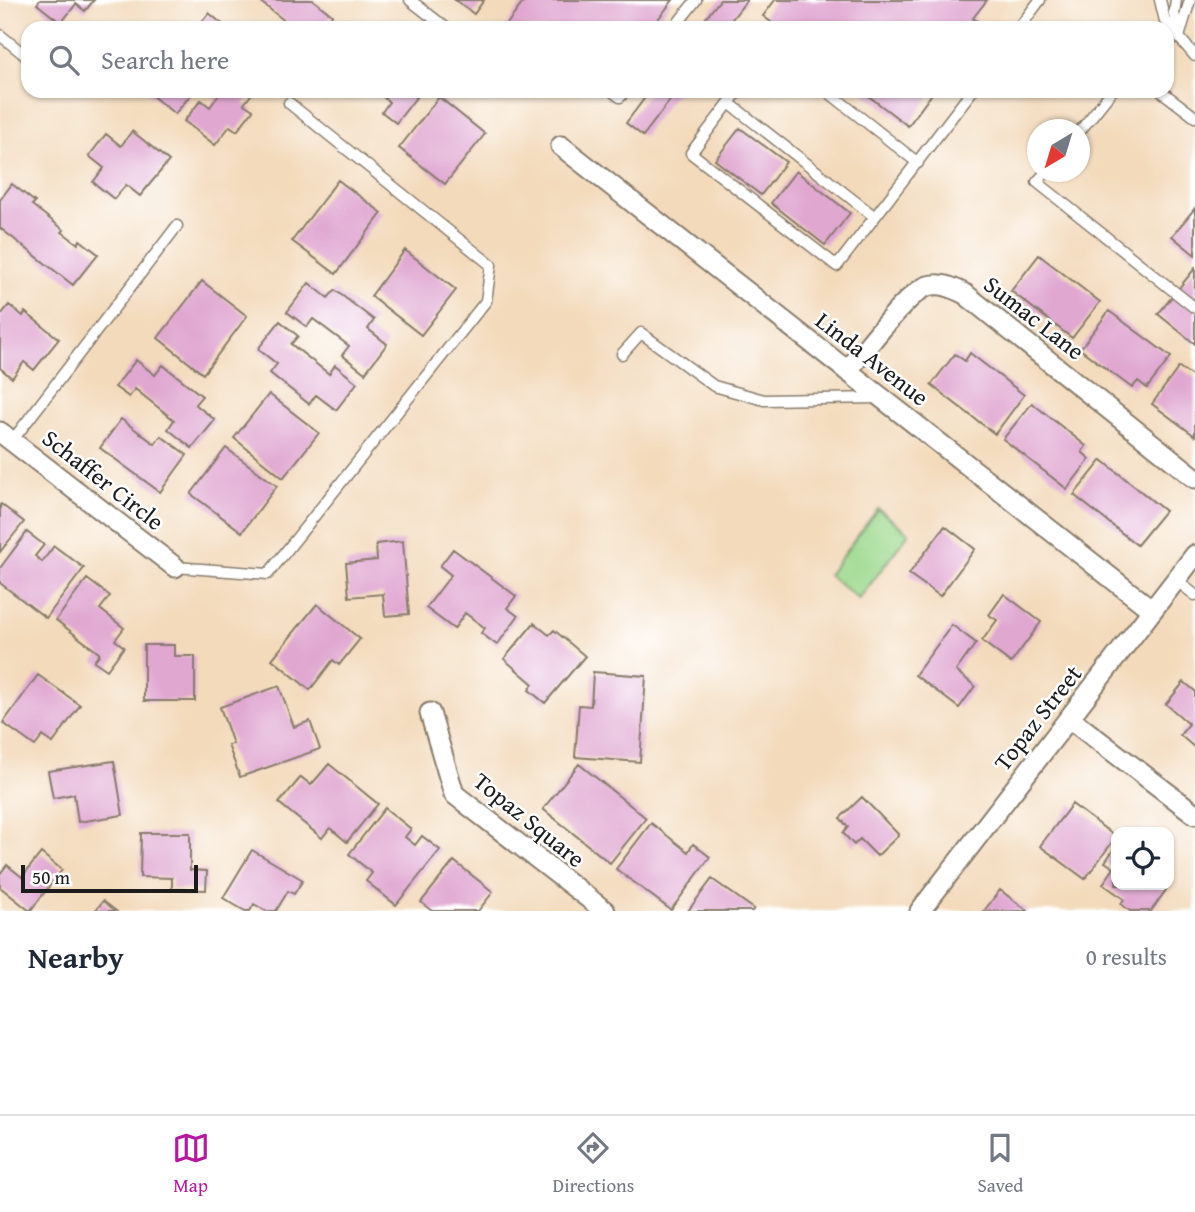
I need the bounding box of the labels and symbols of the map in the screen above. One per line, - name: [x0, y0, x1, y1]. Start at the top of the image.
- north arrow: [1027, 119, 1090, 182]
- street label: Sumac Lane: [977, 267, 1092, 368]
- street label: Linda Avenue: [808, 303, 936, 414]
- street label: Schaffer Circle: [35, 421, 172, 538]
- street label: Topaz Street: [985, 657, 1090, 778]
- street label: Topaz Square: [466, 764, 593, 875]
- scale bar: [21, 862, 198, 894]

